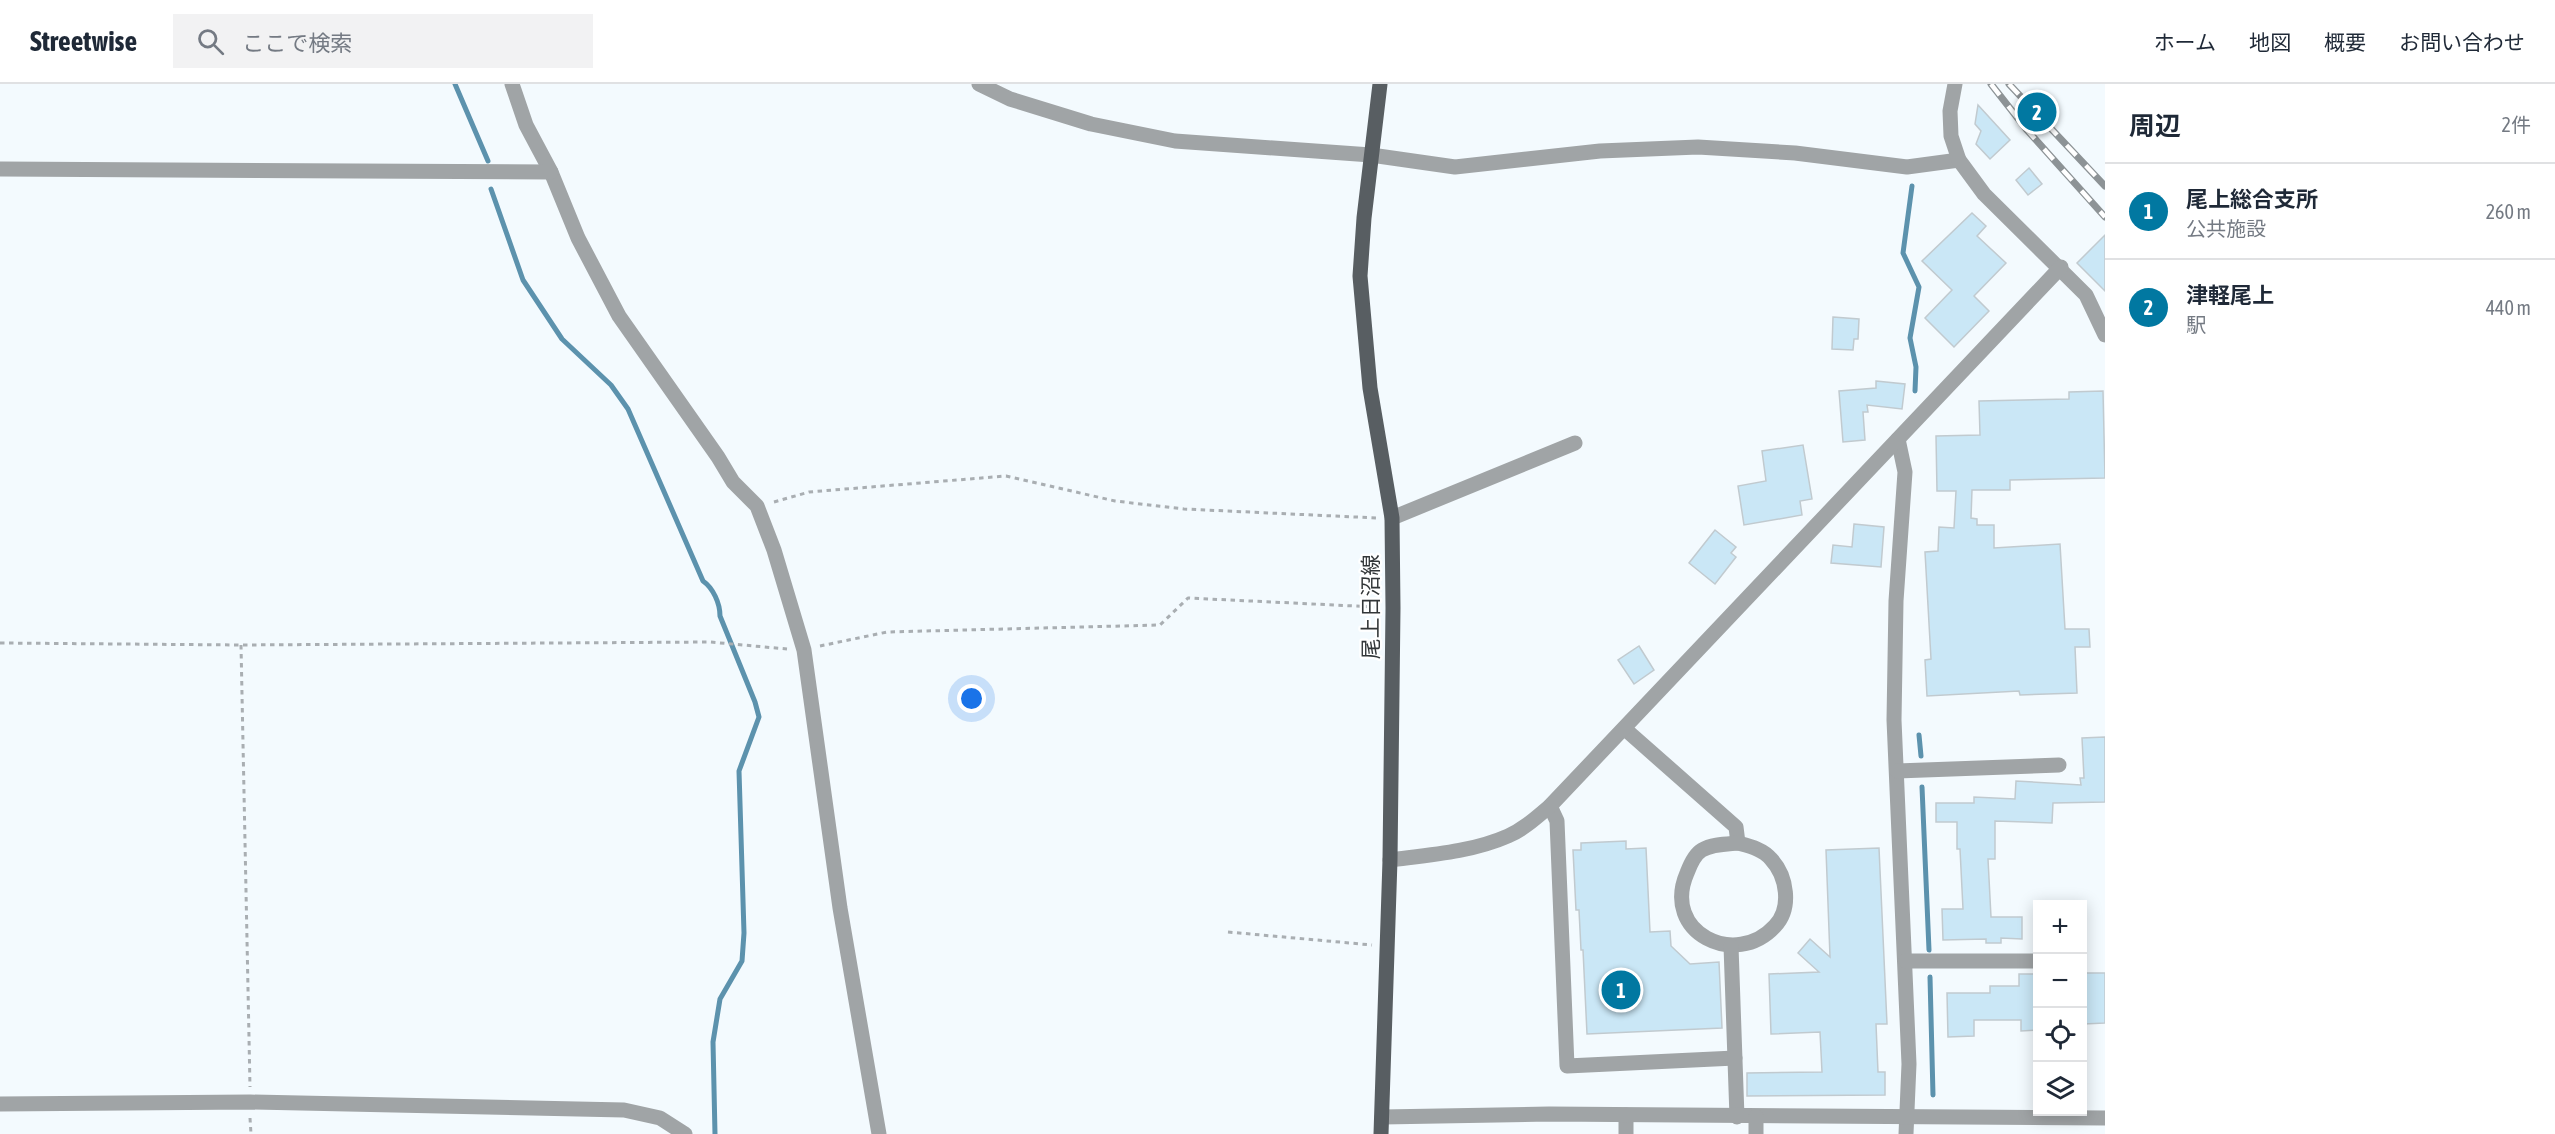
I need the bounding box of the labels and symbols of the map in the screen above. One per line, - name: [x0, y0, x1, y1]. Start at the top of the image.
- pin: 2: [2018, 90, 2056, 135]
- street label: 尾上日沼線: [1358, 555, 1382, 660]
- your location: [957, 684, 986, 713]
- pin: 1: [1602, 968, 1640, 1012]

